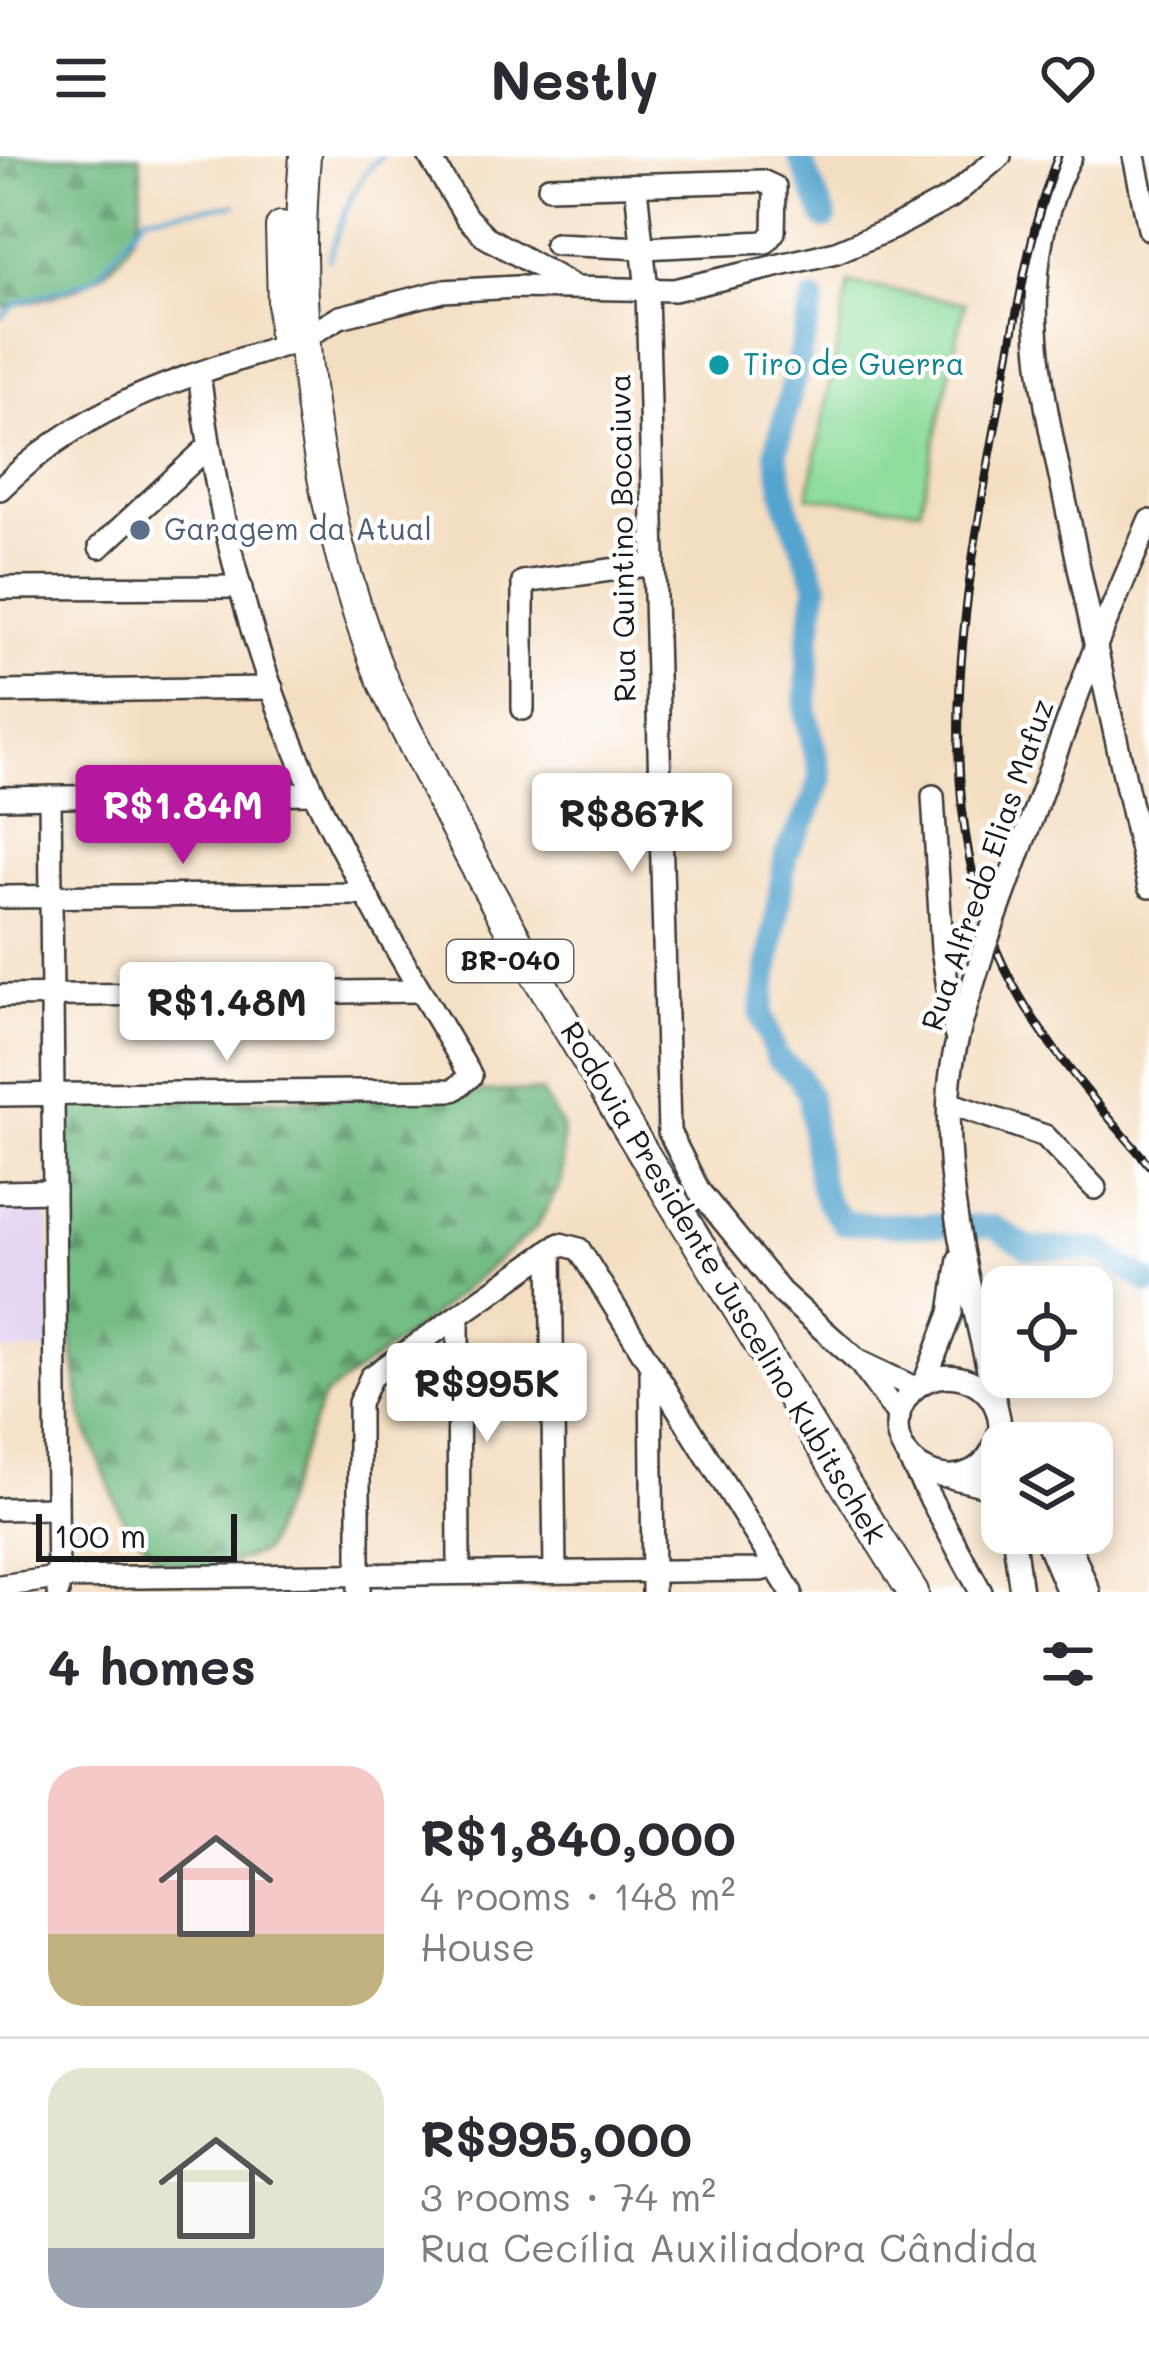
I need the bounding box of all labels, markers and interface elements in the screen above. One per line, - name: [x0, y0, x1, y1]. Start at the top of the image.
- text: Nestly: [490, 43, 659, 114]
- icon: menu: [48, 45, 114, 111]
- icon: heart: [1035, 45, 1101, 111]
- place label: Tiro de Guerra: [743, 343, 965, 383]
- marker: Tiro de Guerra: [706, 352, 732, 378]
- street label: Rua Quintino Bocaiuva: [598, 373, 644, 703]
- place label: Garagem da Atual: [164, 508, 432, 548]
- marker: Garagem da Atual: [127, 517, 153, 543]
- street label: Rua Alfredo Elias Mafuz: [911, 693, 1062, 1035]
- pin: R$1.84M: [72, 765, 294, 867]
- pin: R$867K: [534, 773, 730, 875]
- text: R$1.84M: [103, 778, 263, 829]
- text: R$867K: [559, 786, 705, 837]
- road number: BR-040: [447, 940, 573, 982]
- pin: R$1.48M: [116, 962, 338, 1064]
- text: R$1.48M: [147, 975, 307, 1026]
- street label: Rodovia Presidente Juscelino Kubitschek: [552, 1013, 897, 1551]
- map controls: [981, 1266, 1113, 1554]
- button: locate: [981, 1266, 1113, 1398]
- pin: R$995K: [389, 1343, 585, 1445]
- text: R$995K: [414, 1356, 560, 1407]
- button: layers: [981, 1422, 1113, 1554]
- scale bar: [36, 1508, 237, 1561]
- text: 100 m: [54, 1513, 146, 1556]
- text: 4 homes: [48, 1631, 256, 1698]
- icon: filters: [1035, 1631, 1101, 1697]
- text: R$1,840,000: [420, 1802, 736, 1869]
- icon: home: [144, 1814, 288, 1958]
- text: 4 rooms · 148 m²: [420, 1869, 735, 1920]
- text: House: [420, 1920, 535, 1971]
- text: R$995,000: [420, 2103, 692, 2170]
- icon: home: [144, 2116, 288, 2260]
- text: 3 rooms · 74 m²: [420, 2170, 716, 2221]
- text: Rua Cecília Auxiliadora Cândida: [420, 2221, 1039, 2272]

